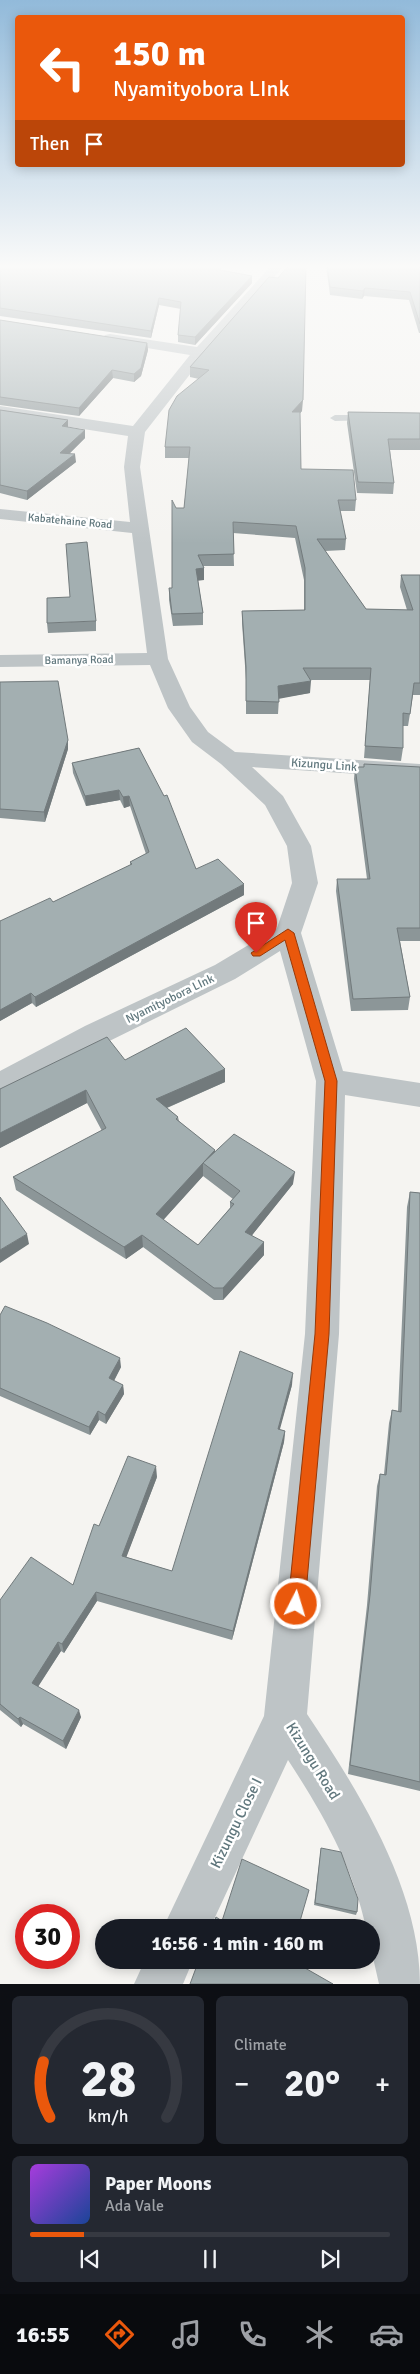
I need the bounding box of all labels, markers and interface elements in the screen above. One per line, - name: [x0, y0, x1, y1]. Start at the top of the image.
- text: 150 m: [113, 32, 206, 75]
- icon: left: [30, 35, 95, 100]
- text: Nyamityobora LInk: [113, 75, 290, 102]
- icon: arrive: [80, 130, 108, 158]
- text: Then: [30, 132, 70, 156]
- street label: Kabatehaine Road: [27, 511, 113, 531]
- street label: Bamanya Road: [44, 653, 114, 667]
- street label: Kizungu Link: [290, 755, 358, 775]
- pin: [235, 902, 277, 953]
- icon: arrive: [242, 909, 270, 937]
- street label: Nyamityobora LInk: [123, 971, 217, 1027]
- position arrow: [269, 1577, 321, 1629]
- street label: Kizungu Road: [282, 1719, 344, 1803]
- street label: Kizungu Close I: [206, 1775, 266, 1871]
- speed limit sign: 30: [15, 1904, 80, 1969]
- text: 16:56 · 1 min · 160 m: [151, 1932, 324, 1956]
- text: Climate: [234, 2035, 287, 2055]
- text: 28: [80, 2047, 136, 2111]
- text: 20°: [284, 2060, 340, 2107]
- text: −: [234, 2067, 249, 2101]
- text: +: [375, 2067, 390, 2101]
- text: km/h: [88, 2105, 128, 2127]
- text: Paper Moons: [105, 2172, 211, 2196]
- text: Ada Vale: [105, 2196, 164, 2216]
- icon: previous: [76, 2245, 104, 2273]
- icon: pause: [196, 2245, 224, 2273]
- icon: next: [316, 2245, 344, 2273]
- icon: directions: [102, 2317, 137, 2352]
- icon: music: [169, 2317, 204, 2352]
- icon: phone: [235, 2317, 270, 2352]
- icon: climate: [302, 2317, 337, 2352]
- icon: car: [369, 2317, 404, 2352]
- text: 16:55: [16, 2321, 70, 2348]

